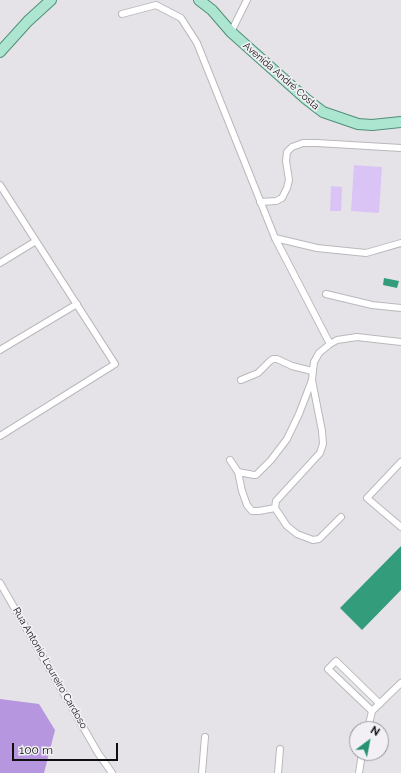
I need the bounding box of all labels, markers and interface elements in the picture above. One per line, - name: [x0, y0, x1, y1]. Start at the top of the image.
- street label: Avenida André Costa: [241, 40, 321, 112]
- street label: Rua Antonio Loureiro Cardoso: [10, 605, 90, 731]
- north arrow: [349, 721, 389, 761]
- text: N: [368, 724, 382, 739]
- scale bar: [14, 735, 120, 761]
- text: 100 m: [19, 743, 53, 757]

